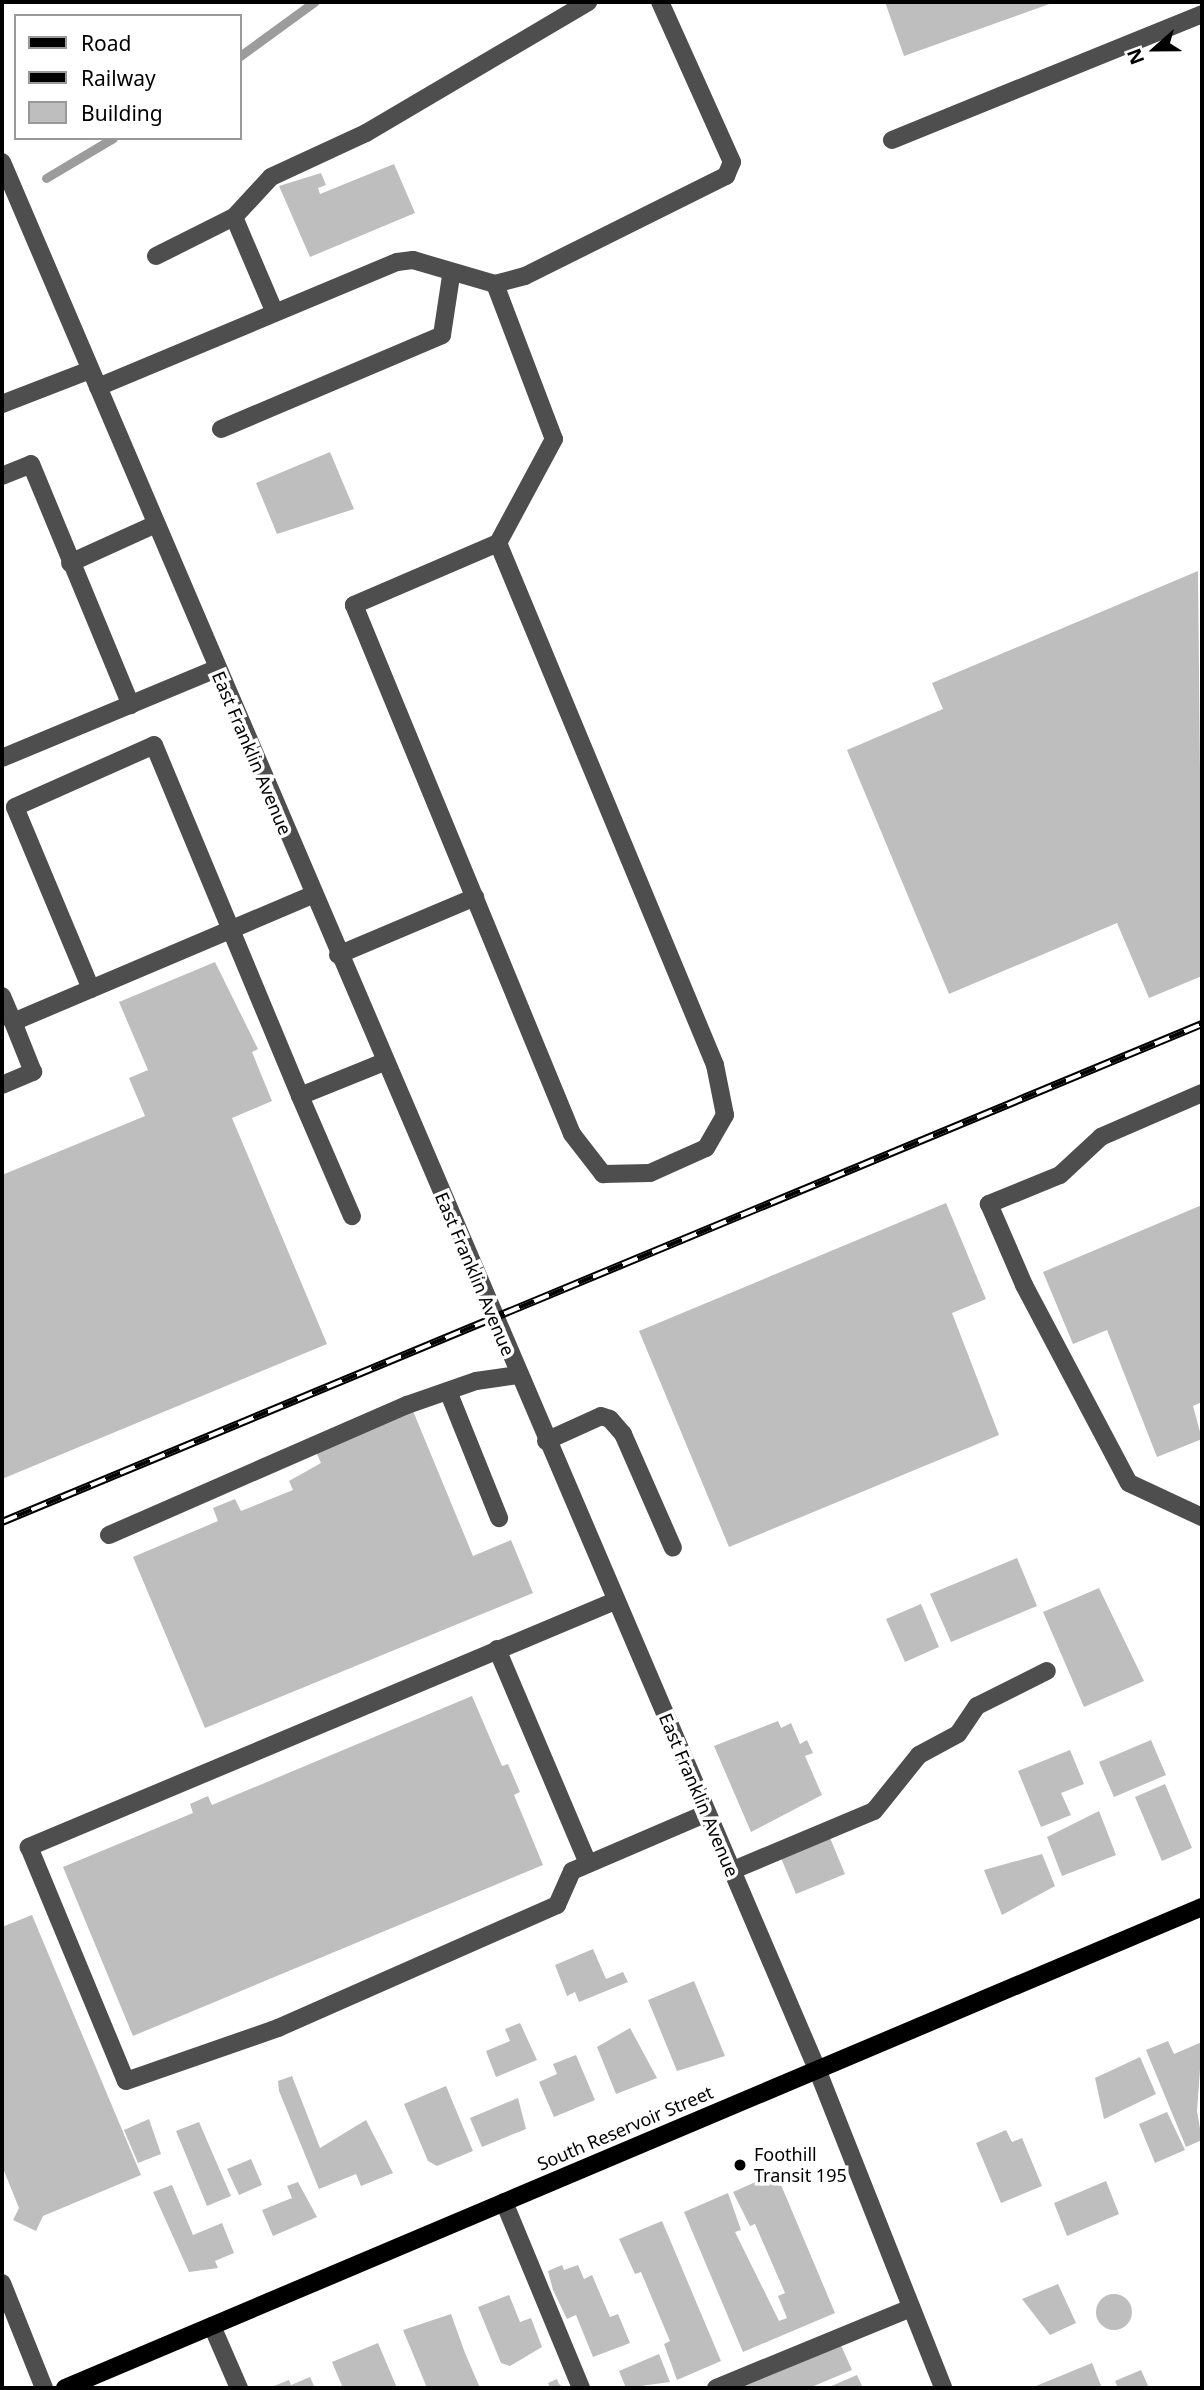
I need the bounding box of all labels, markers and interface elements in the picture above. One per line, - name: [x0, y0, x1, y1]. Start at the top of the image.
- legend: [14, 14, 242, 140]
- north arrow: [1120, 14, 1190, 84]
- text: Road: [81, 29, 131, 57]
- text: N: [1120, 45, 1150, 68]
- text: Railway: [81, 64, 156, 92]
- text: Building: [81, 99, 163, 127]
- street label: East Franklin Avenue: [208, 668, 296, 838]
- street label: East Franklin Avenue: [431, 1189, 519, 1359]
- street label: East Franklin Avenue: [655, 1710, 743, 1880]
- street label: South Reservoir Street: [534, 2081, 716, 2175]
- place label: Foothill Transit 195: [754, 2144, 847, 2186]
- marker: Foothill Transit 195: [732, 2157, 748, 2173]

